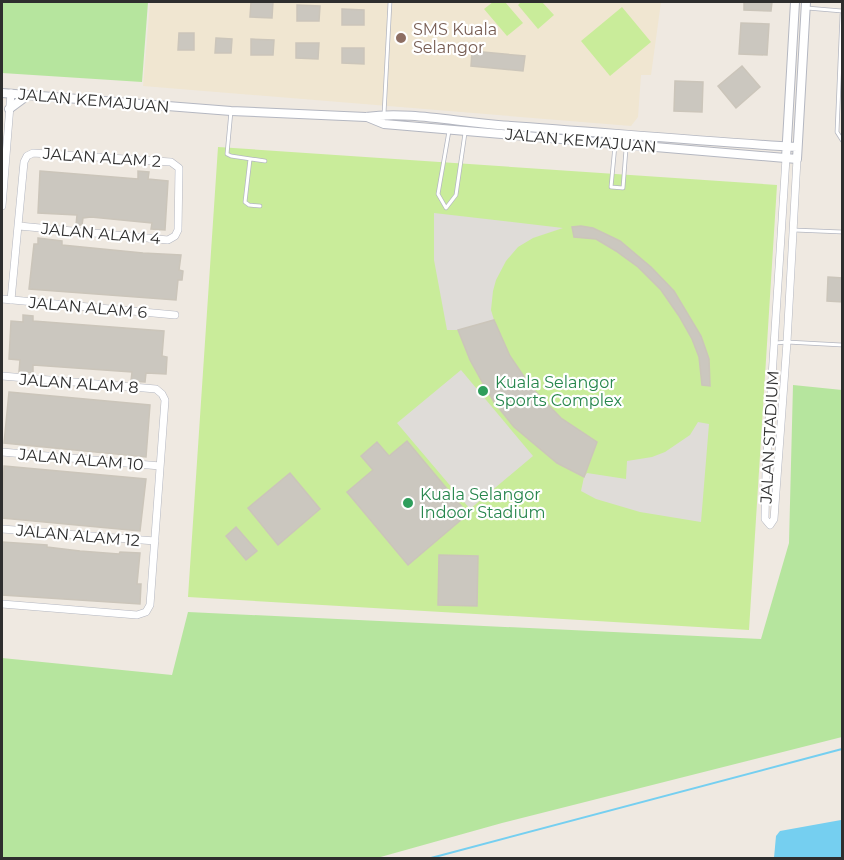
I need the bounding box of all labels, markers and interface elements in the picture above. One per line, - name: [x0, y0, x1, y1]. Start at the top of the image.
- place label: SMS Kuala Selangor: [413, 20, 497, 57]
- marker: SMS Kuala Selangor: [394, 31, 408, 45]
- street label: JALAN KEMAJUAN: [17, 84, 170, 117]
- street label: JALAN KEMAJUAN: [504, 124, 657, 157]
- street label: JALAN ALAM 2: [41, 144, 162, 171]
- street label: JALAN ALAM 4: [39, 219, 162, 248]
- street label: JALAN ALAM 6: [27, 293, 148, 322]
- street label: JALAN ALAM 8: [18, 370, 139, 397]
- street label: JALAN STADIUM: [756, 370, 782, 505]
- place label: Kuala Selangor Sports Complex: [495, 373, 622, 410]
- marker: Kuala Selangor Sports Complex: [476, 384, 490, 398]
- street label: JALAN ALAM 10: [17, 444, 144, 474]
- place label: Kuala Selangor Indoor Stadium: [420, 485, 546, 522]
- marker: Kuala Selangor Indoor Stadium: [401, 496, 415, 510]
- street label: JALAN ALAM 12: [14, 521, 141, 550]

